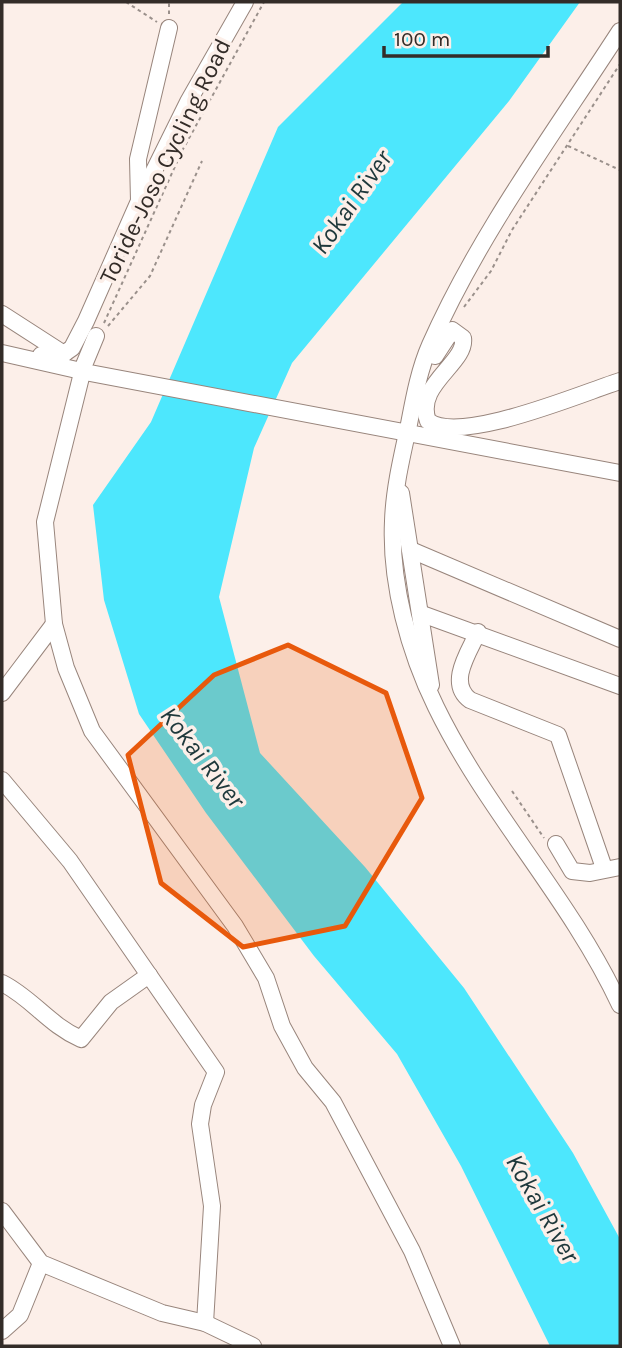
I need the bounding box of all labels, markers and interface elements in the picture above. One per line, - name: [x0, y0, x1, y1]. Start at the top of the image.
- scale bar: [384, 14, 548, 58]
- text: 100 m: [394, 27, 451, 51]
- street label: Toride-Joso Cycling Road: [93, 34, 237, 288]
- water label: Kokai River: [304, 143, 399, 260]
- water label: Kokai River: [153, 700, 252, 815]
- water label: Kokai River: [499, 1149, 587, 1269]

